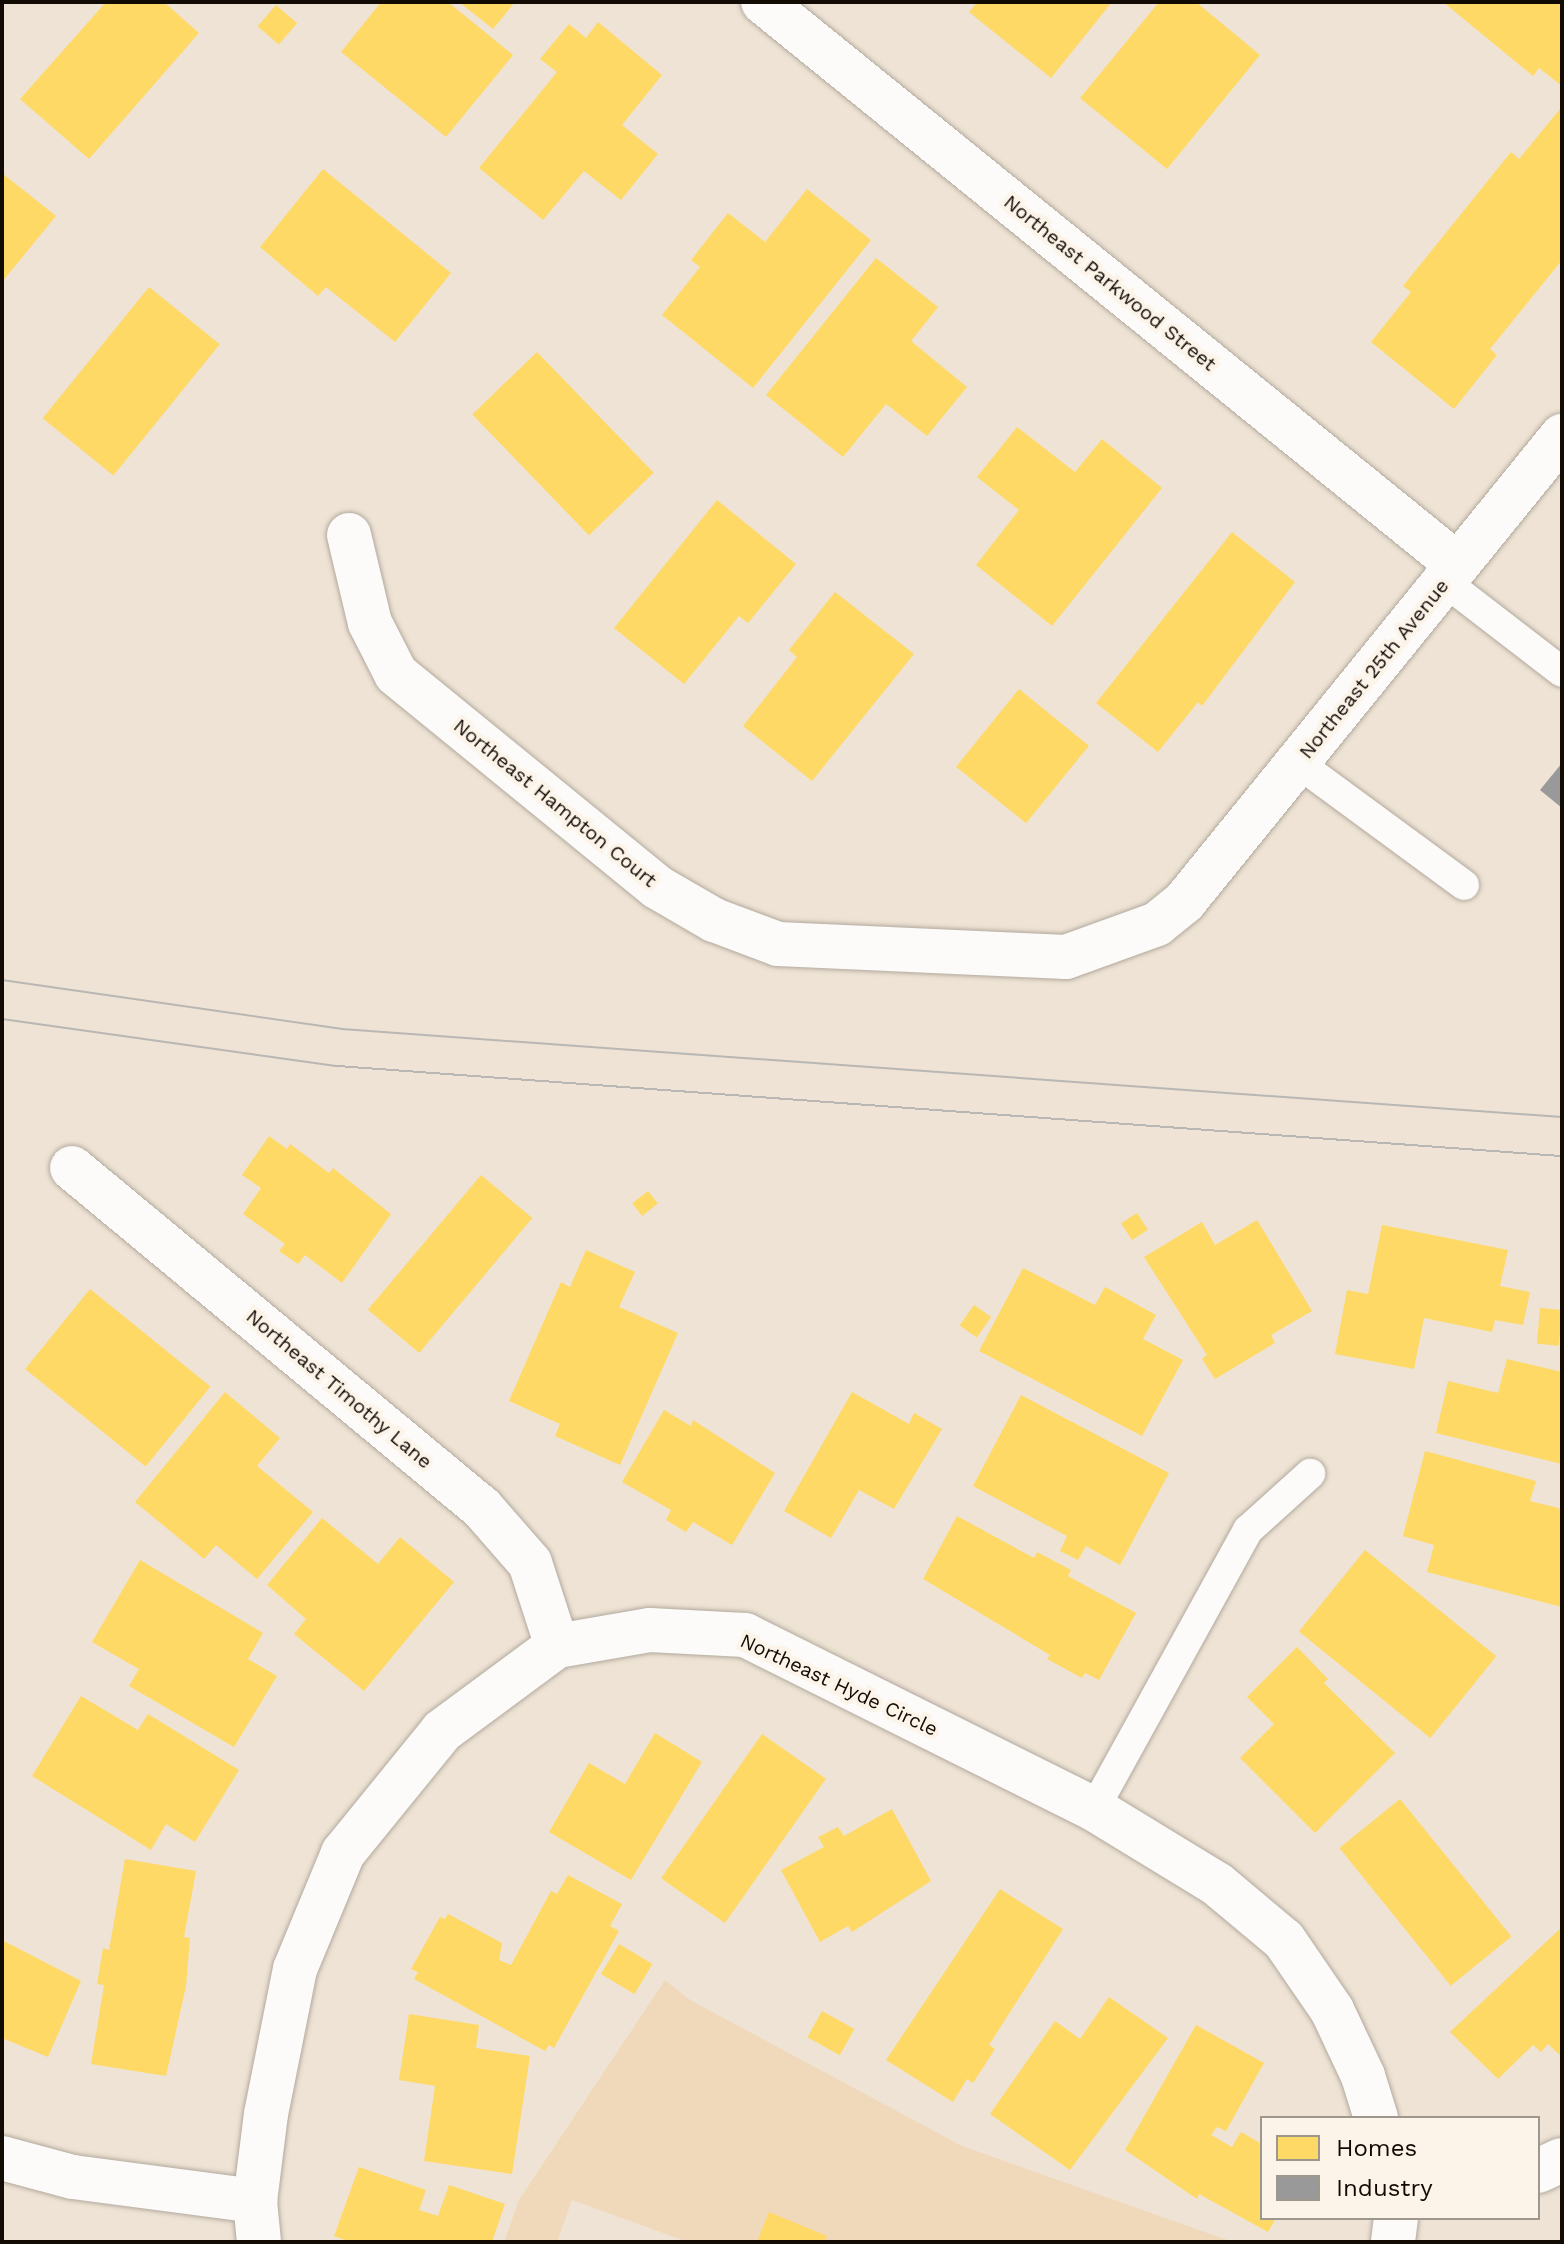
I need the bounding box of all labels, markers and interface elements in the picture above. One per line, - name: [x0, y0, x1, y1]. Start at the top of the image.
- street label: Northeast Parkwood Street: [999, 190, 1221, 376]
- street label: Northeast 25th Avenue: [1294, 574, 1454, 764]
- street label: Northeast Hampton Court: [449, 714, 661, 892]
- street label: Northeast Timothy Lane: [241, 1304, 437, 1474]
- street label: Northeast Hyde Circle: [736, 1629, 942, 1741]
- legend: [1260, 2116, 1540, 2220]
- text: Homes: [1336, 2134, 1417, 2162]
- text: Industry: [1336, 2174, 1433, 2202]

